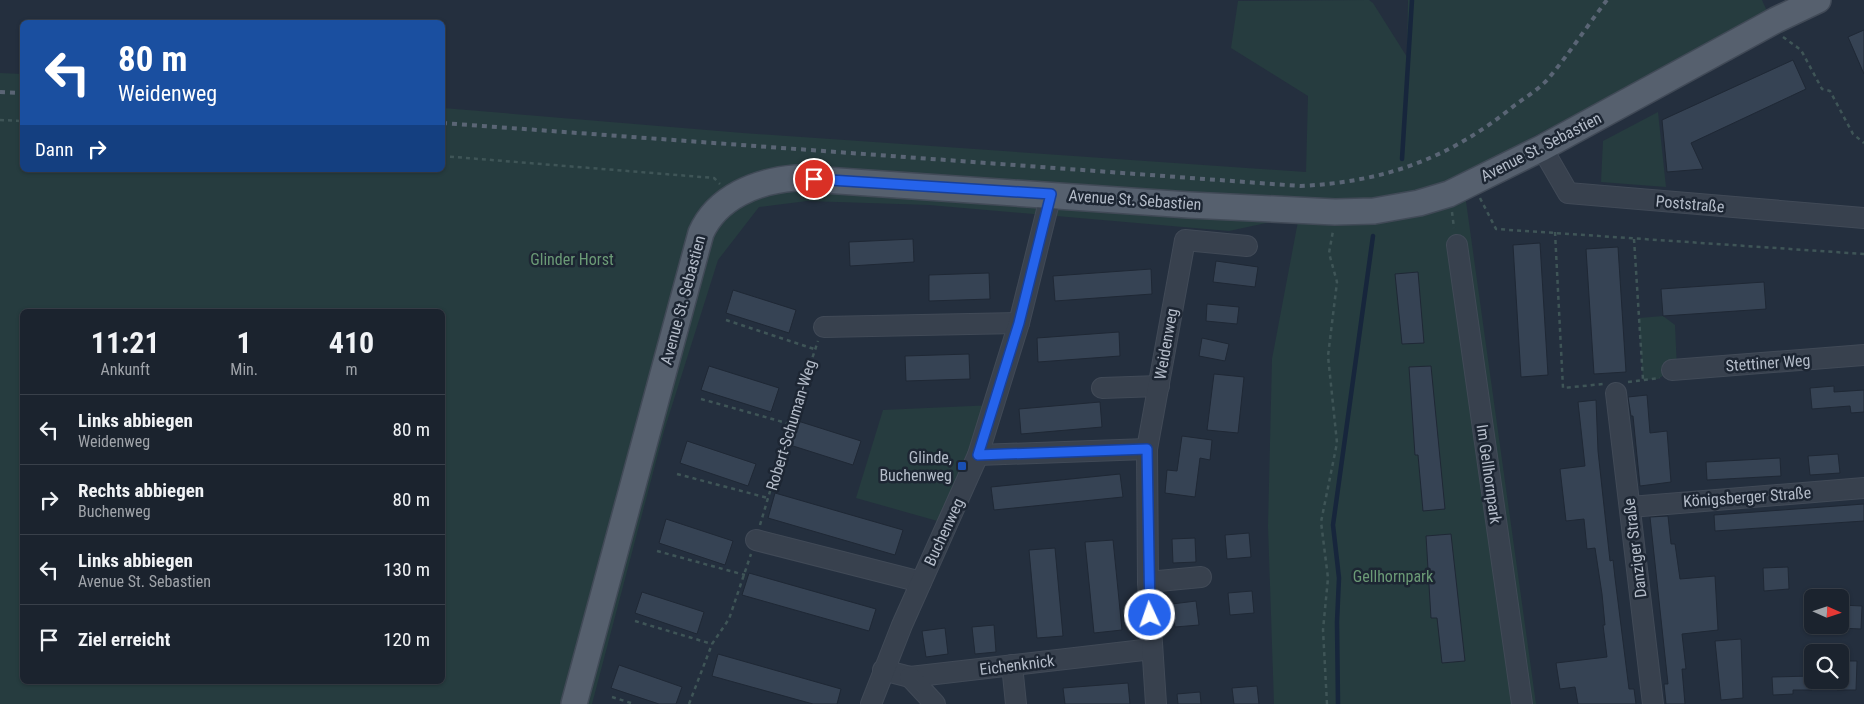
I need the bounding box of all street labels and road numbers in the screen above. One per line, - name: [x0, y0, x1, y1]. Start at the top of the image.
- street label: Avenue St. Sebastien: [1477, 108, 1605, 186]
- street label: Avenue St. Sebastien: [1068, 186, 1202, 214]
- street label: Poststraße: [1655, 192, 1725, 216]
- street label: Avenue St. Sebastien: [657, 233, 709, 367]
- street label: Weidenweg: [1150, 307, 1182, 381]
- street label: Stettiner Weg: [1725, 351, 1811, 375]
- street label: Robert-Schuman-Weg: [762, 357, 820, 493]
- street label: Im Gellhornpark: [1473, 423, 1505, 526]
- street label: Königsberger Straße: [1682, 483, 1812, 511]
- street label: Buchenweg: [920, 495, 968, 569]
- street label: Danziger Straße: [1619, 497, 1651, 599]
- street label: Eichenknick: [979, 651, 1056, 679]

